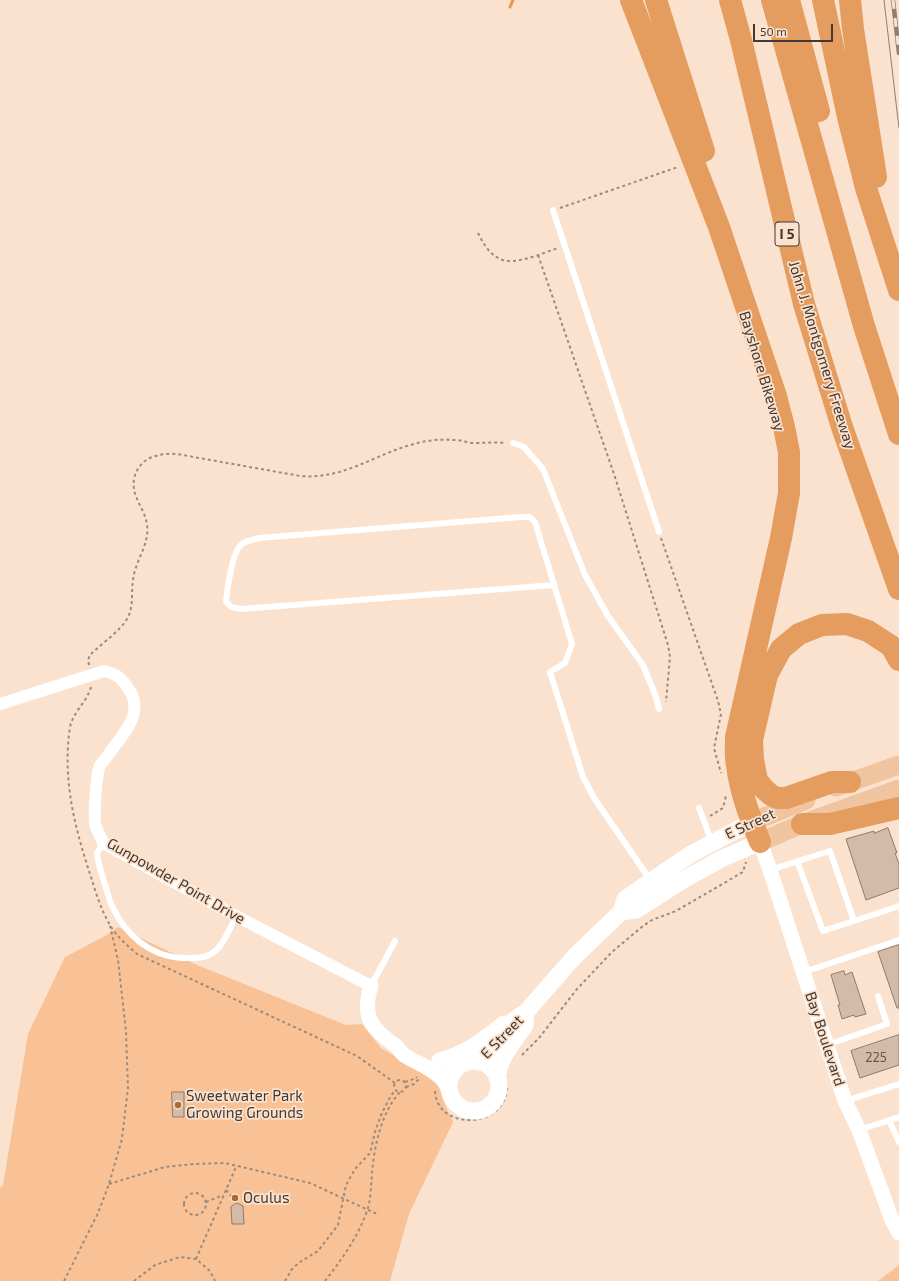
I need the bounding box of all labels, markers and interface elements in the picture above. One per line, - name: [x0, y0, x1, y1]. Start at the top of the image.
- scale bar: [755, 16, 835, 42]
- text: 50 m: [760, 24, 787, 38]
- road number: I 5: [775, 222, 799, 246]
- street label: John J. Montgomery Freeway: [785, 259, 859, 451]
- street label: Bayshore Bikeway: [735, 309, 789, 433]
- street label: E Street: [722, 805, 778, 843]
- street label: Gunpowder Point Drive: [104, 834, 248, 928]
- street label: Bay Boulevard: [801, 990, 849, 1088]
- street label: E Street: [477, 1012, 527, 1062]
- house number: 225: [865, 1050, 887, 1066]
- place label: Sweetwater Park Growing Grounds: [186, 1087, 303, 1122]
- marker: Sweetwater Park Growing Grounds: [173, 1100, 183, 1110]
- place label: Oculus: [243, 1189, 290, 1207]
- marker: Oculus: [230, 1193, 240, 1203]

